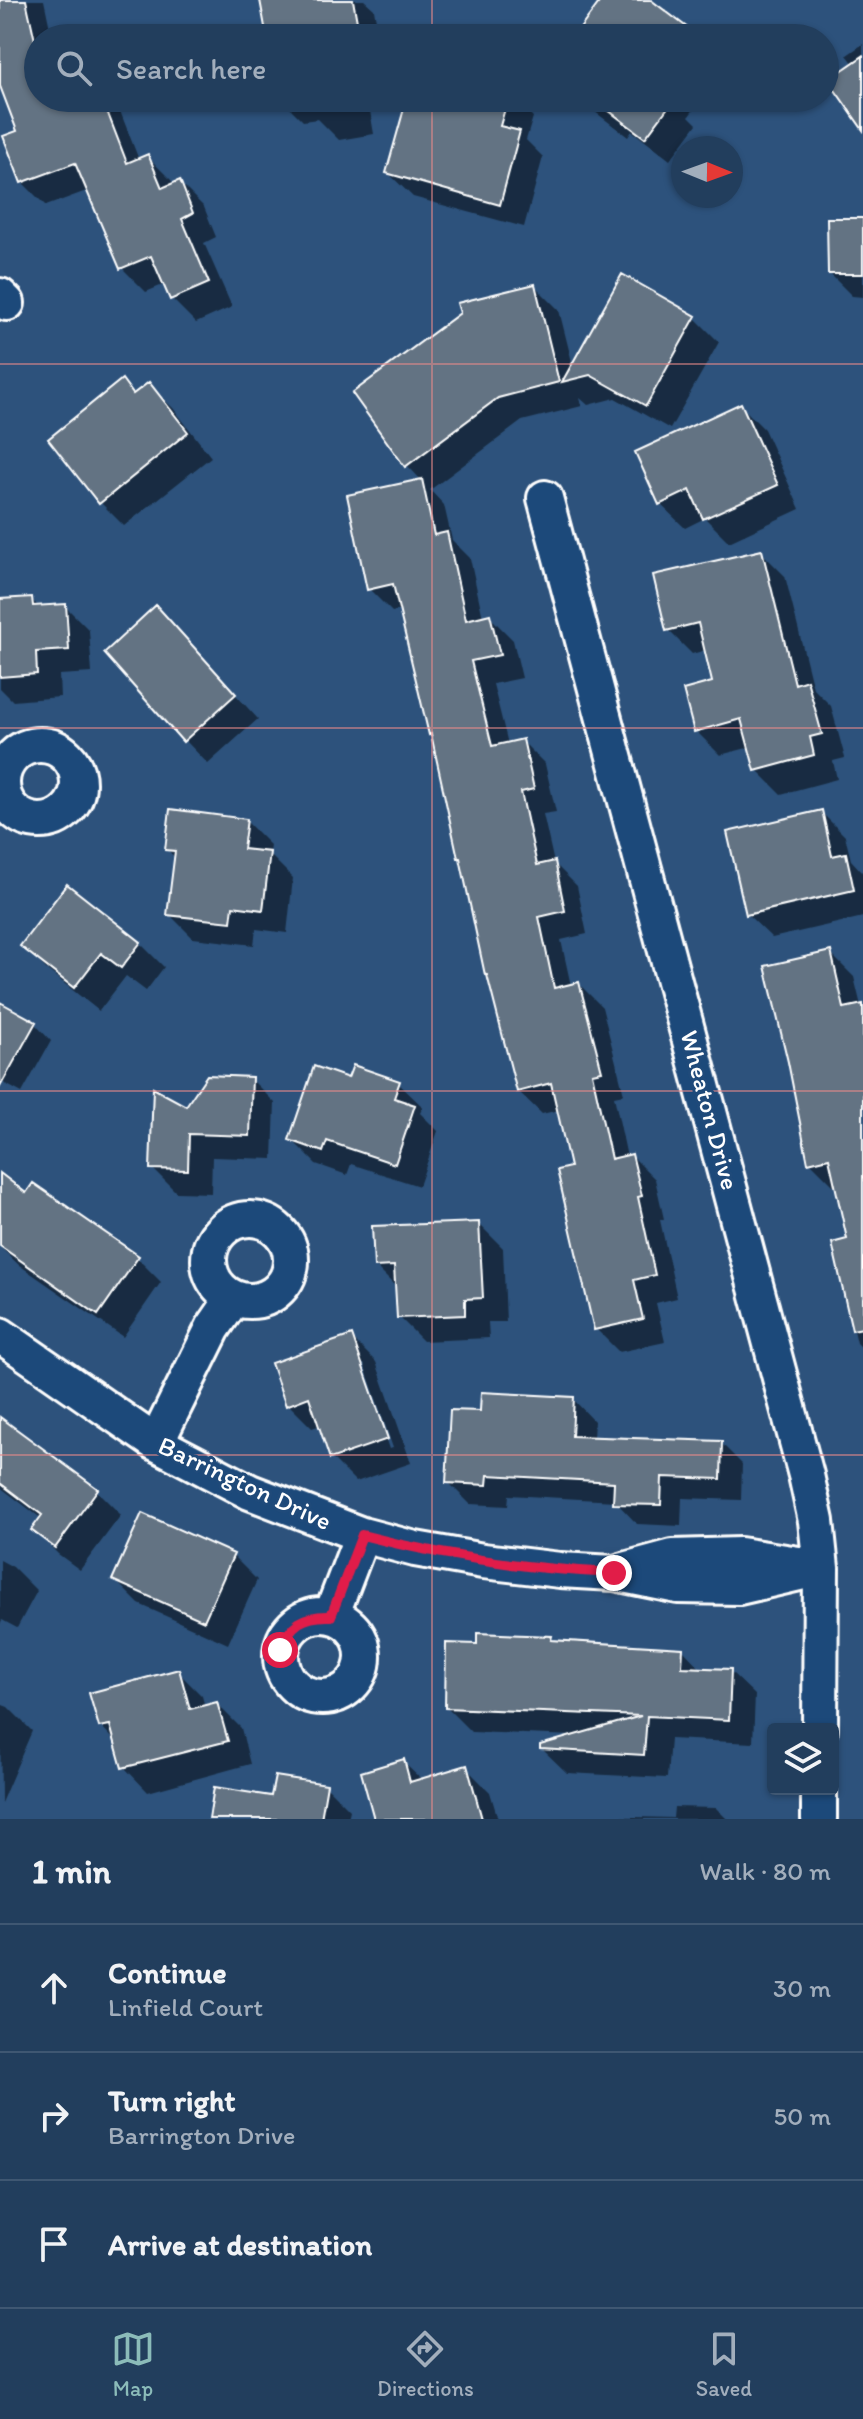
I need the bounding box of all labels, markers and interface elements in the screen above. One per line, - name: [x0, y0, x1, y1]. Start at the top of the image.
- search box: [24, 24, 839, 112]
- icon: search: [52, 46, 96, 90]
- text: Search here: [116, 50, 266, 87]
- north arrow: [671, 136, 743, 208]
- street label: Wheaton Drive: [673, 1027, 747, 1193]
- street label: Barrington Drive: [153, 1429, 337, 1537]
- route end: [596, 1555, 632, 1591]
- route start: [262, 1632, 298, 1668]
- map controls: [767, 1723, 839, 1795]
- button: layers: [767, 1723, 839, 1795]
- text: 1 min: [32, 1851, 111, 1892]
- text: Walk · 80 m: [700, 1855, 831, 1887]
- text: Continue: [108, 1954, 227, 1991]
- icon: ahead: [32, 1966, 76, 2010]
- text: 30 m: [773, 1972, 831, 2004]
- text: Linfield Court: [108, 1991, 263, 2023]
- text: Turn right: [108, 2082, 236, 2119]
- icon: right: [32, 2094, 76, 2138]
- text: 50 m: [774, 2100, 831, 2132]
- text: Barrington Drive: [108, 2119, 295, 2151]
- icon: arrive: [32, 2222, 76, 2266]
- text: Arrive at destination: [108, 2226, 372, 2263]
- tab: Map: [111, 2327, 155, 2402]
- tab: Directions: [377, 2327, 474, 2402]
- tab: Saved: [696, 2327, 752, 2402]

